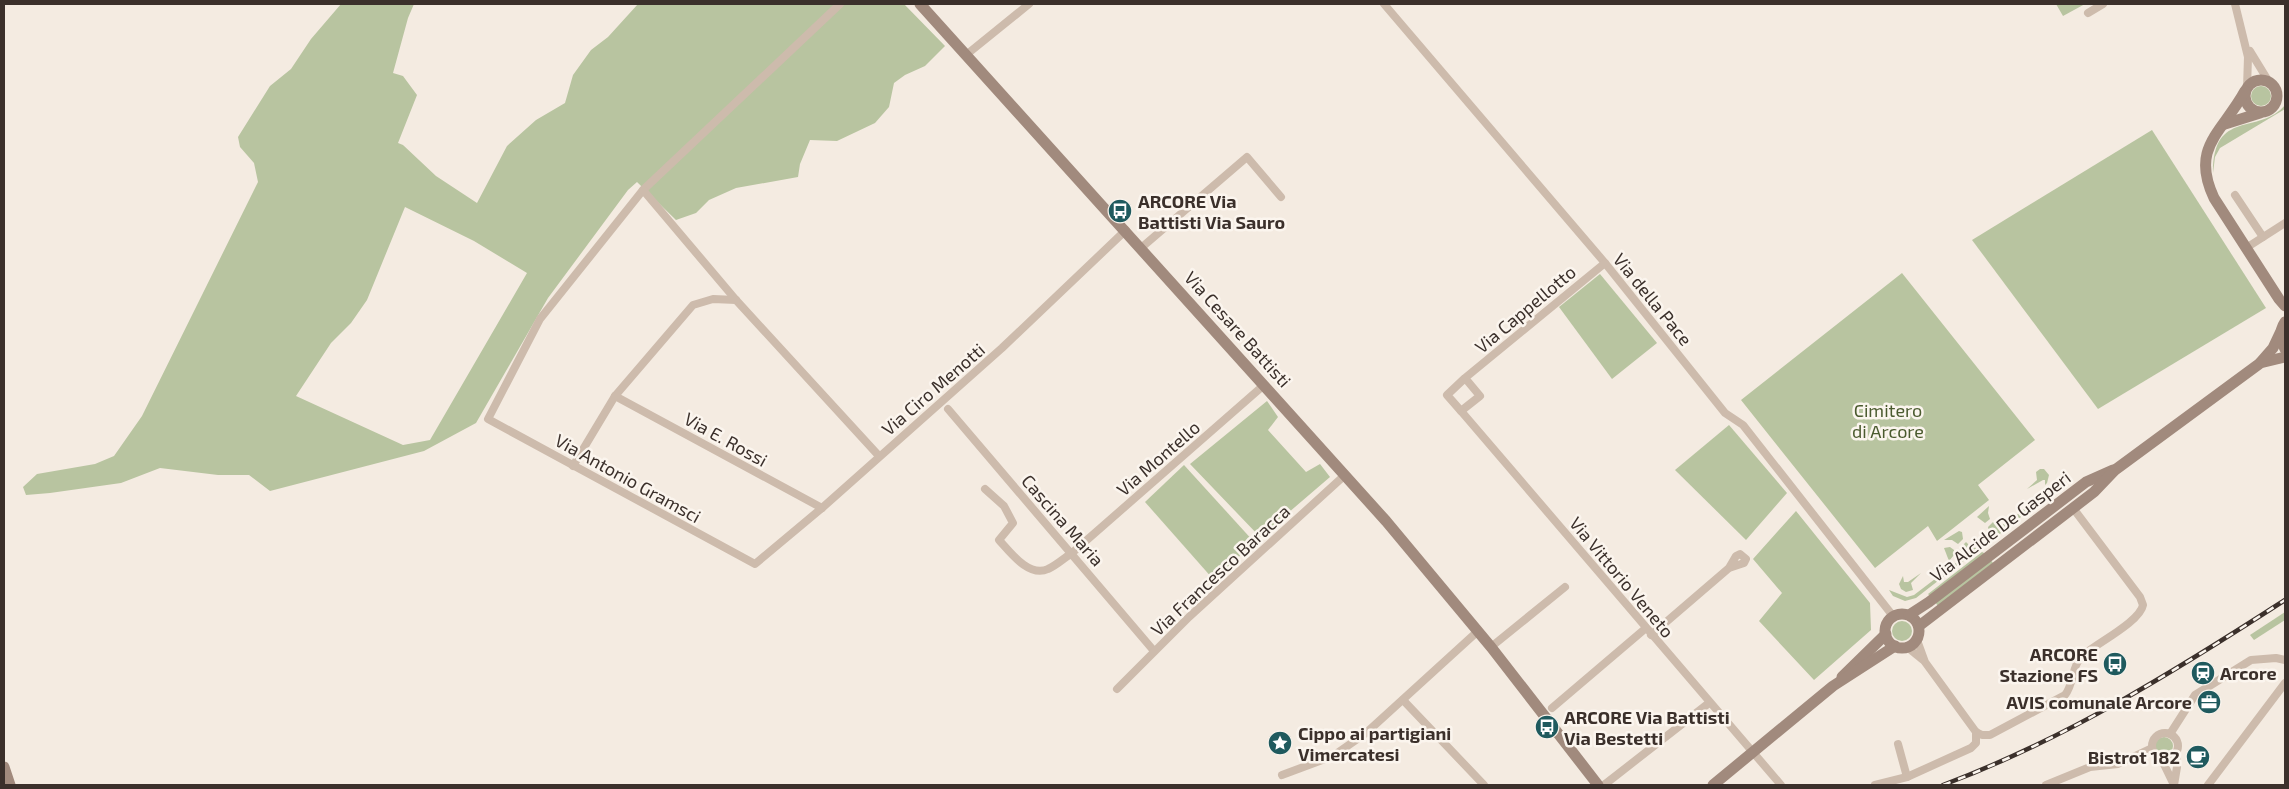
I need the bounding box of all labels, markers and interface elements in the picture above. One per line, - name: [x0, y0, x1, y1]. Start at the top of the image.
- place label: ARCORE Via Battisti Via Sauro: [1138, 190, 1285, 233]
- bus stop icon: ARCORE Via Battisti Via Sauro: [1107, 198, 1133, 224]
- street label: Via della Pace: [1609, 248, 1697, 350]
- street label: Via Cappellotto: [1470, 260, 1580, 358]
- street label: Via Cesare Battisti: [1180, 266, 1296, 392]
- street label: Via Ciro Menotti: [877, 338, 989, 440]
- park label: Cimitero di Arcore: [1852, 399, 1924, 442]
- street label: Via E. Rossi: [681, 407, 771, 471]
- street label: Via Montello: [1112, 416, 1204, 500]
- street label: Via Antonio Gramsci: [551, 429, 705, 527]
- street label: Via Alcide De Gasperi: [1925, 466, 2075, 586]
- street label: Cascina Maria: [1017, 470, 1109, 570]
- street label: Via Francesco Baracca: [1146, 500, 1294, 640]
- street label: Via Vittorio Veneto: [1565, 512, 1679, 642]
- place label: ARCORE Stazione FS: [1999, 643, 2098, 686]
- bus stop icon: ARCORE Stazione FS: [2102, 651, 2128, 677]
- station icon: Arcore: [2190, 660, 2216, 686]
- place label: Arcore: [2220, 662, 2277, 684]
- office icon: AVIS comunale Arcore: [2196, 689, 2222, 715]
- place label: AVIS comunale Arcore: [2006, 691, 2192, 713]
- place label: ARCORE Via Battisti Via Bestetti: [1564, 706, 1730, 749]
- bus stop icon: ARCORE Via Battisti Via Bestetti: [1534, 714, 1560, 740]
- place label: Cippo ai partigiani Vimercatesi: [1298, 722, 1451, 765]
- place icon: Cippo ai partigiani Vimercatesi: [1267, 730, 1293, 756]
- cafe icon: Bistrot 182: [2185, 744, 2211, 770]
- place label: Bistrot 182: [2088, 746, 2180, 768]

